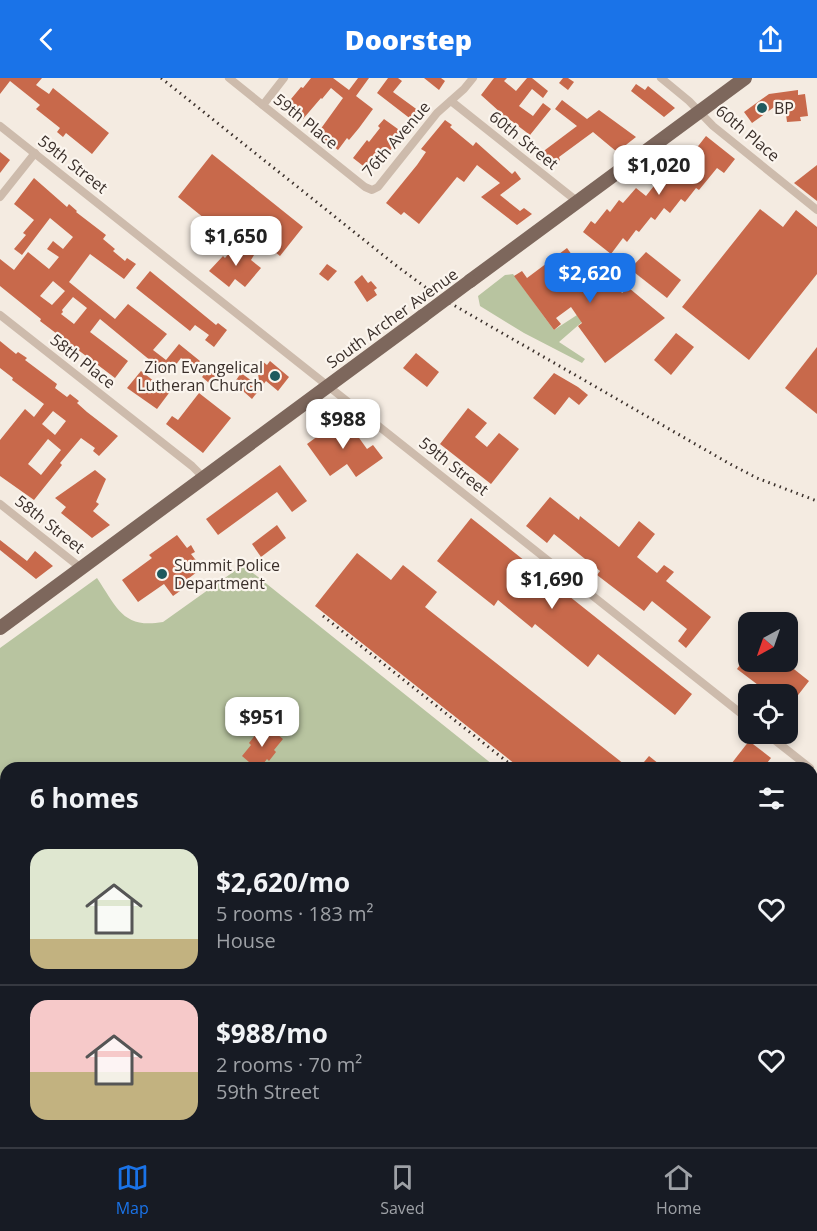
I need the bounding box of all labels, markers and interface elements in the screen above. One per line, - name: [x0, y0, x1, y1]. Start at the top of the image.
- text: Doorstep: [345, 21, 472, 58]
- icon: back: [30, 23, 63, 56]
- icon: share: [754, 23, 787, 56]
- street label: 59th Place: [269, 88, 343, 154]
- street label: 76th Avenue: [357, 96, 435, 182]
- place label: BP: [774, 97, 794, 119]
- street label: 60th Place: [711, 100, 785, 166]
- marker: BP: [755, 101, 769, 115]
- street label: 60th Street: [485, 105, 563, 175]
- street label: 59th Street: [34, 130, 113, 198]
- pin: $1,020: [610, 145, 708, 196]
- text: $1,020: [628, 151, 690, 178]
- pin: $1,650: [187, 216, 285, 267]
- text: $1,650: [205, 222, 267, 249]
- pin: $2,620: [541, 253, 639, 304]
- text: $2,620: [559, 259, 621, 286]
- street label: South Archer Avenue: [322, 263, 462, 373]
- street label: 58th Place: [46, 329, 120, 393]
- place label: Zion Evangelical Lutheran Church: [137, 356, 263, 396]
- marker: Zion Evangelical Lutheran Church: [268, 369, 282, 383]
- pin: $988: [307, 399, 379, 450]
- text: $988: [320, 405, 366, 432]
- street label: 59th Street: [415, 432, 494, 500]
- street label: 58th Street: [11, 490, 90, 558]
- place label: Summit Police Department: [174, 554, 280, 594]
- pin: $1,690: [503, 559, 601, 610]
- text: $1,690: [521, 565, 583, 592]
- marker: Summit Police Department: [155, 567, 169, 581]
- north arrow: [738, 612, 798, 672]
- map controls: [738, 612, 798, 744]
- button: locate: [738, 684, 798, 744]
- pin: $951: [226, 697, 298, 748]
- text: $951: [239, 703, 285, 730]
- text: 6 homes: [30, 780, 139, 816]
- icon: filters: [755, 782, 788, 815]
- text: $2,620/mo: [216, 864, 350, 900]
- icon: home: [78, 873, 150, 945]
- icon: heart: [755, 893, 788, 926]
- text: 5 rooms · 183 m²: [216, 900, 374, 927]
- text: House: [216, 927, 276, 954]
- text: $988/mo: [216, 1015, 328, 1051]
- icon: home: [78, 1024, 150, 1096]
- icon: heart: [755, 1044, 788, 1077]
- text: 2 rooms · 70 m²: [216, 1051, 362, 1078]
- text: 59th Street: [216, 1078, 319, 1105]
- tab: Map: [116, 1161, 149, 1219]
- tab: Saved: [380, 1161, 425, 1219]
- tab: Home: [656, 1161, 701, 1219]

